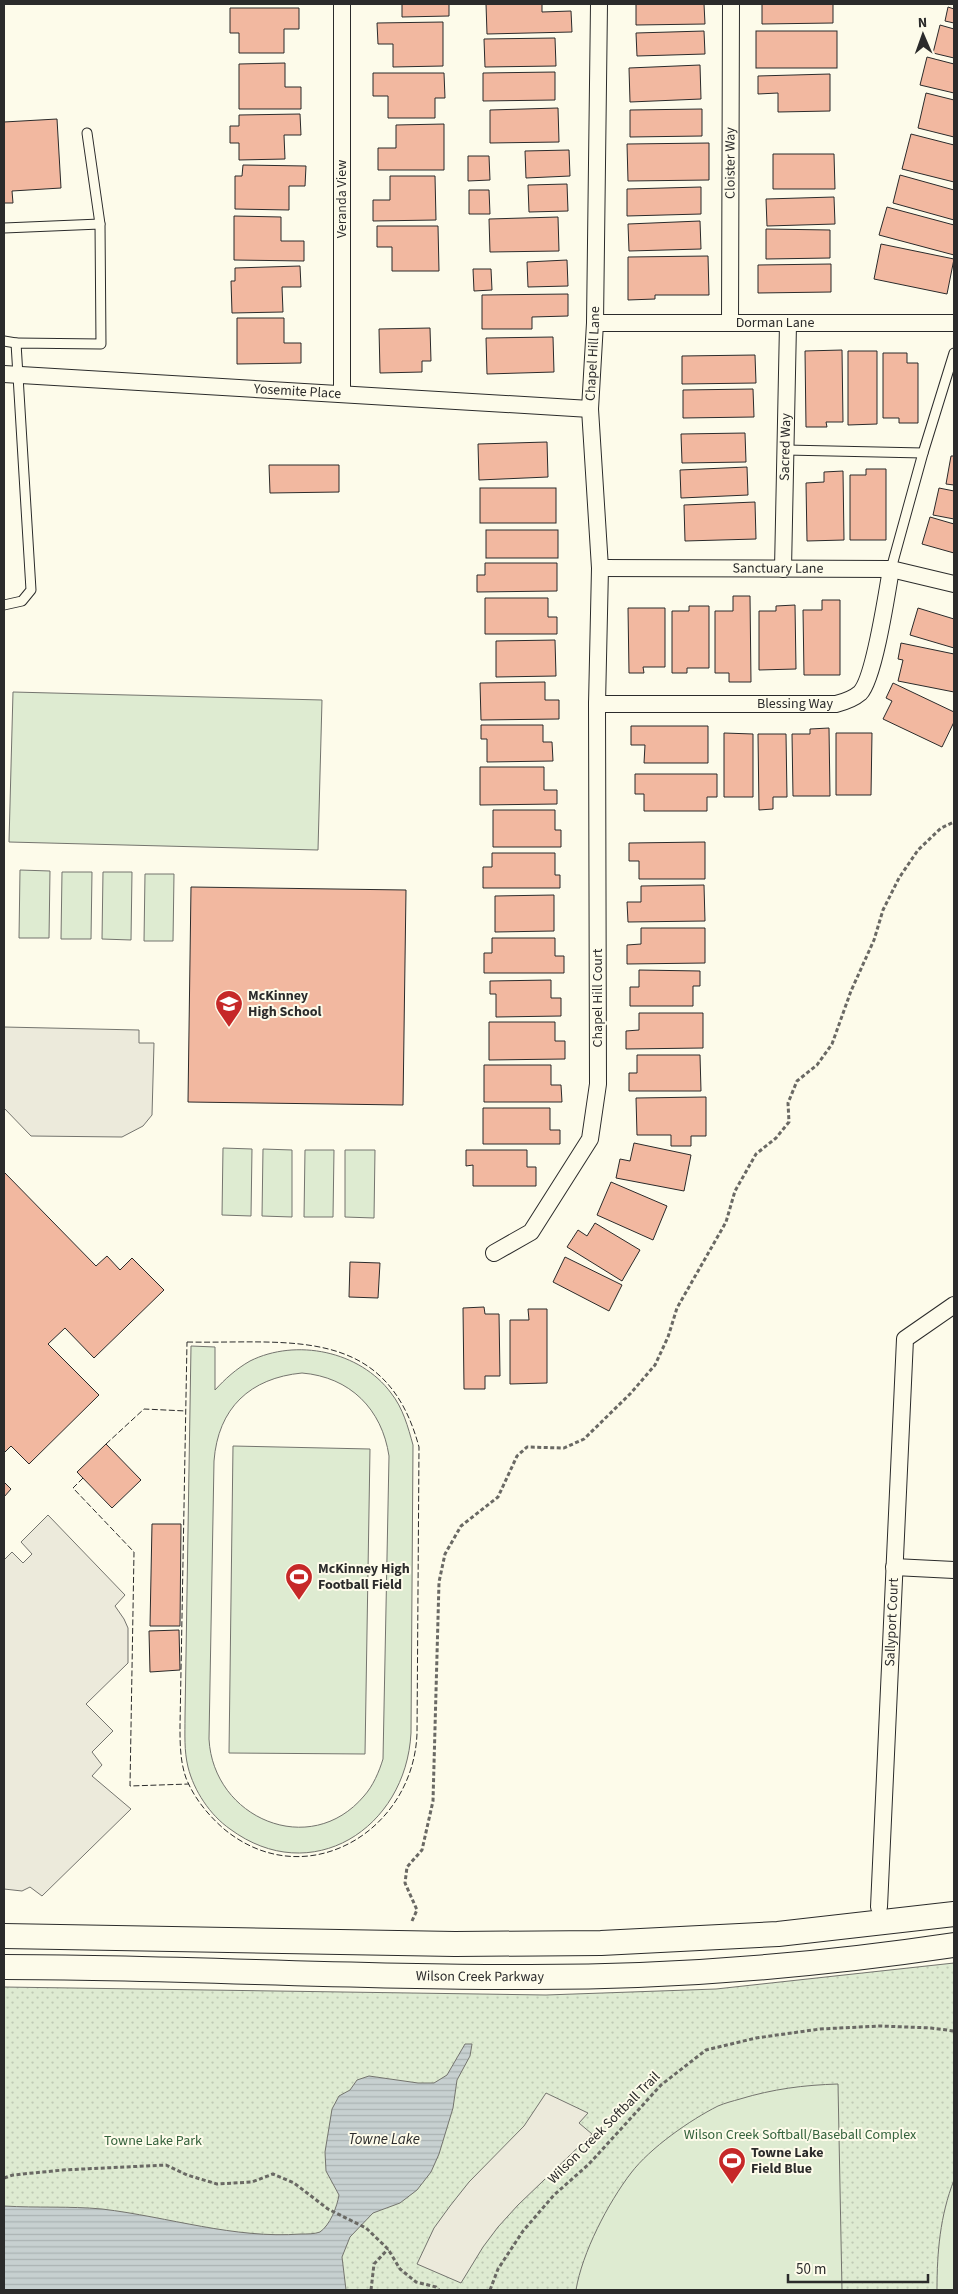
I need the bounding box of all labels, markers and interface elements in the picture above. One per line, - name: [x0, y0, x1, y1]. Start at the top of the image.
- north arrow: [898, 10, 948, 60]
- text: N: [918, 13, 928, 33]
- street label: Cloister Way: [720, 127, 741, 199]
- street label: Veranda View: [332, 160, 352, 238]
- street label: Chapel Hill Lane: [580, 306, 605, 402]
- street label: Dorman Lane: [736, 313, 814, 333]
- street label: Yosemite Place: [252, 379, 342, 404]
- street label: Sacred Way: [775, 413, 796, 481]
- street label: Sanctuary Lane: [732, 558, 824, 579]
- street label: Blessing Way: [757, 694, 833, 714]
- street label: Chapel Hill Court: [588, 948, 608, 1048]
- place label: McKinney High School: [248, 986, 321, 1022]
- school or university icon: McKinney High School: [214, 989, 244, 1028]
- place label: McKinney High Football Field: [318, 1559, 410, 1595]
- sports icon: McKinney High Football Field: [284, 1562, 314, 1601]
- street label: Sallyport Court: [880, 1577, 904, 1667]
- street label: Wilson Creek Parkway: [416, 1966, 544, 1987]
- street label: Wilson Creek Softball Trail: [543, 2067, 665, 2189]
- park label: Wilson Creek Softball/Baseball Complex: [684, 2125, 917, 2145]
- water label: Towne Lake: [348, 2129, 420, 2150]
- park label: Towne Lake Park: [104, 2131, 202, 2151]
- place label: Towne Lake Field Blue: [751, 2143, 823, 2179]
- sports icon: Towne Lake Field Blue: [717, 2146, 747, 2185]
- scale bar: [788, 2252, 928, 2284]
- text: 50 m: [796, 2259, 826, 2280]

